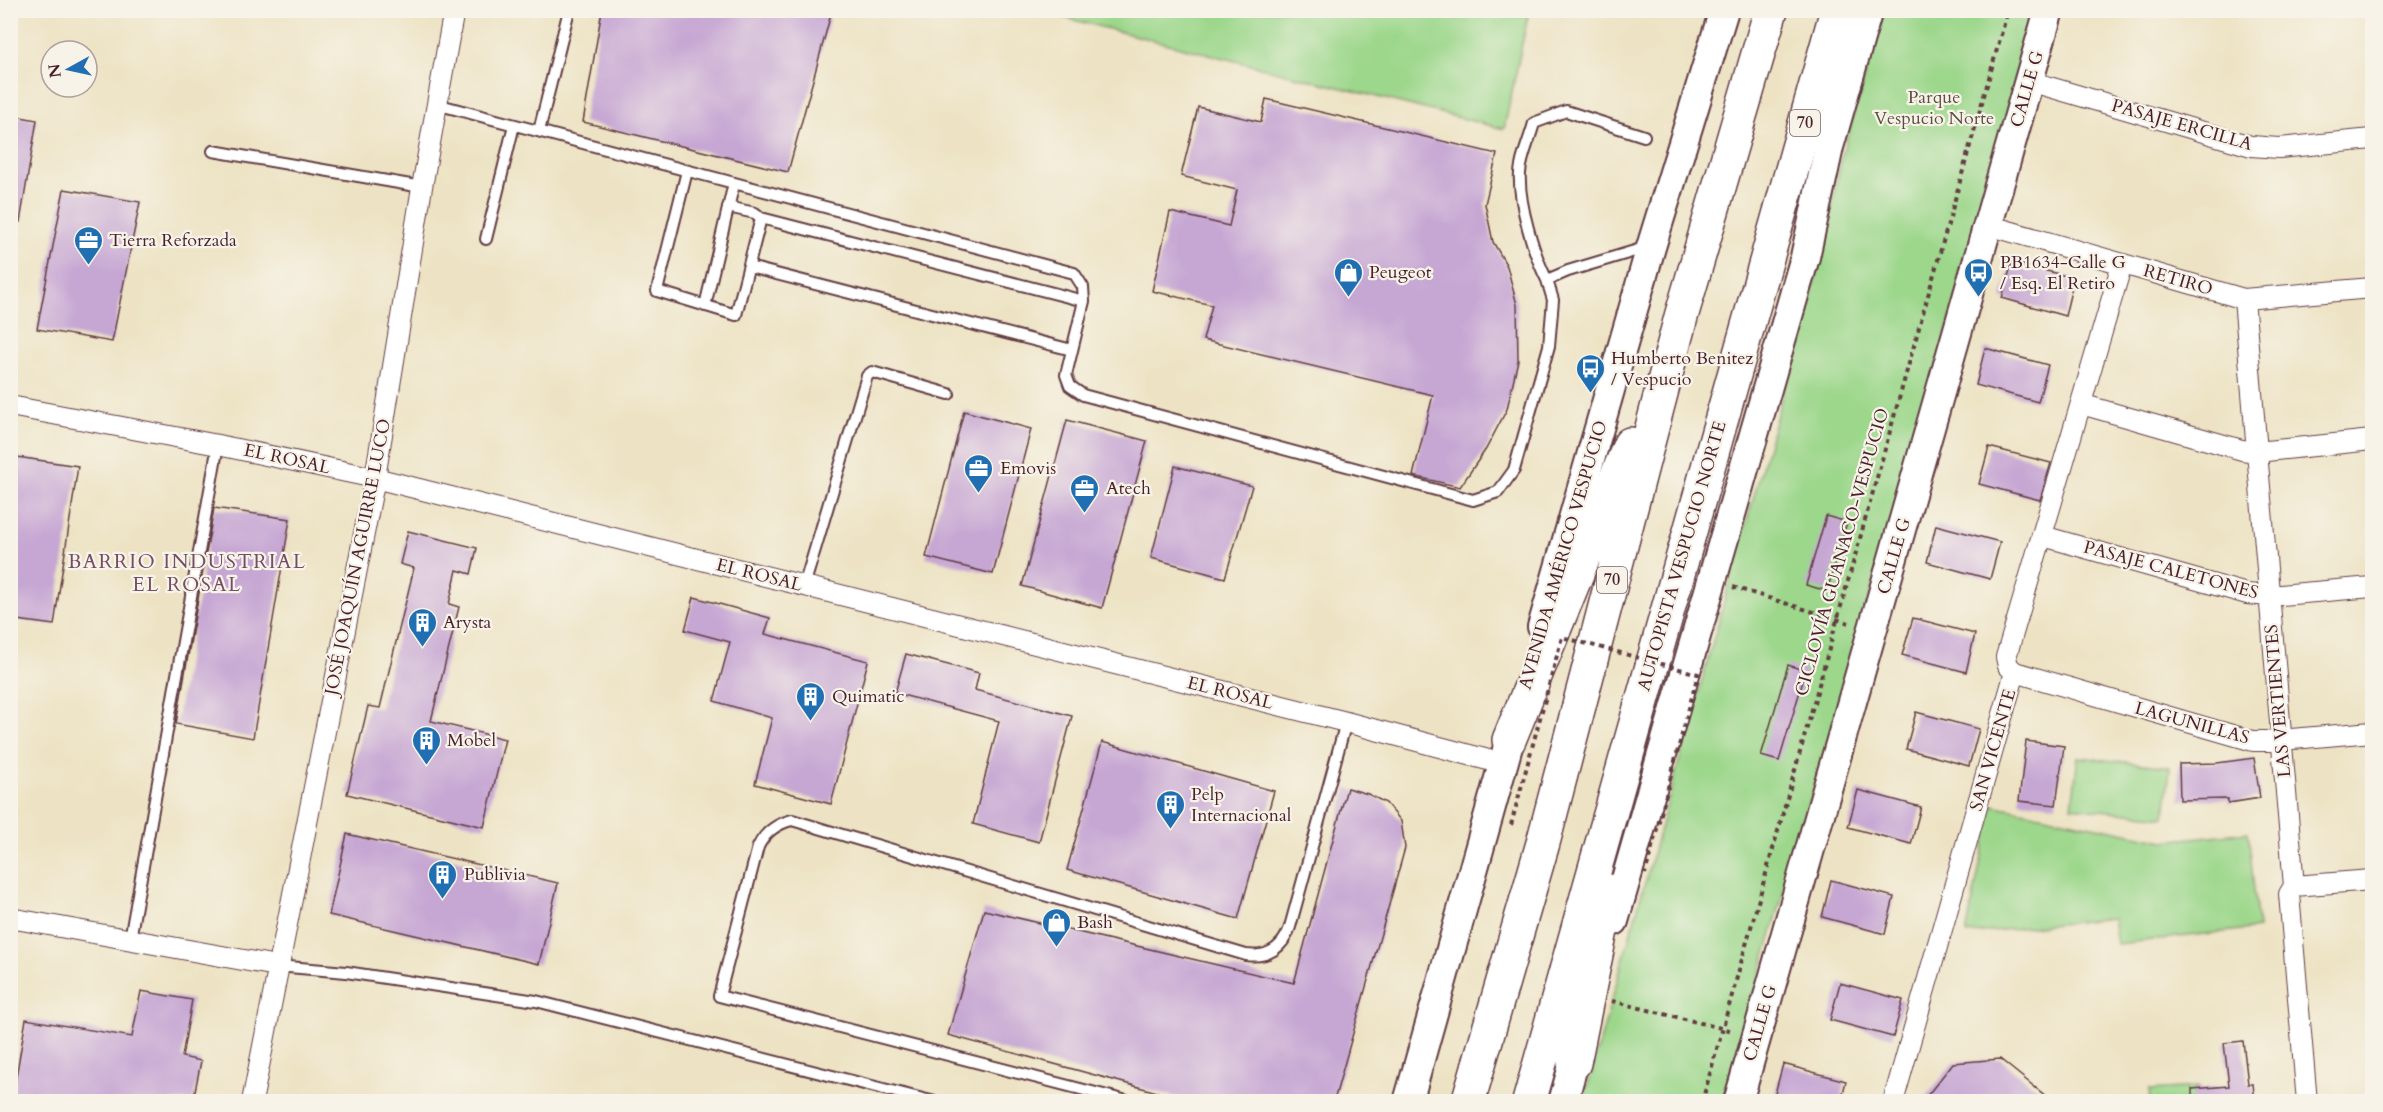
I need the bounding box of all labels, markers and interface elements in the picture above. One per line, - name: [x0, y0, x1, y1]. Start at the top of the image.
- north arrow: [39, 39, 99, 99]
- street label: CALLE G: [2004, 48, 2050, 130]
- text: N: [43, 62, 67, 79]
- park label: Parque Vespucio Norte: [1874, 85, 1994, 131]
- street label: PASAJE ERCILLA: [2109, 93, 2256, 157]
- road number: 70: [1790, 110, 1820, 136]
- office icon: Tierra Reforzada: [72, 224, 104, 266]
- place label: Tierra Reforzada: [109, 228, 237, 253]
- place label: PB1634-Calle G / Esq. El Retiro: [2000, 250, 2126, 296]
- shop icon: Peugeot: [1332, 256, 1364, 298]
- bus stop icon: PB1634-Calle G / Esq. El Retiro: [1963, 256, 1995, 298]
- street label: RETIRO: [2140, 258, 2216, 302]
- place label: Peugeot: [1369, 260, 1432, 285]
- place label: Humberto Benitez / Vespucio: [1611, 346, 1753, 392]
- bus stop icon: Humberto Benitez / Vespucio: [1574, 352, 1606, 394]
- street label: CICLOVÍA GUANACO-VESPUCIO: [1789, 405, 1895, 699]
- street label: JOSÉ JOAQUÍN AGUIRRE LUCO: [318, 417, 397, 700]
- street label: AVENIDA AMÉRICO VESPUCIO: [1513, 418, 1613, 692]
- street label: AUTOPISTA VESPUCIO NORTE: [1631, 418, 1733, 694]
- street label: EL ROSAL: [242, 438, 333, 480]
- office icon: Emovis: [963, 452, 995, 494]
- place label: Emovis: [1000, 456, 1056, 481]
- office icon: Atech: [1069, 472, 1101, 514]
- place label: Atech: [1106, 476, 1151, 501]
- street label: CALLE G: [1871, 515, 1917, 597]
- street label: PASAJE CALETONES: [2081, 535, 2261, 605]
- district label: BARRIO INDUSTRIAL EL ROSAL: [68, 548, 306, 598]
- street label: EL ROSAL: [713, 552, 805, 598]
- road number: 70: [1597, 567, 1627, 593]
- building icon: Arysta: [406, 606, 438, 648]
- place label: Arysta: [443, 610, 492, 635]
- street label: LAS VERTIENTES: [2259, 623, 2297, 779]
- street label: EL ROSAL: [1184, 670, 1276, 716]
- building icon: Quimatic: [795, 680, 827, 722]
- place label: Quimatic: [832, 684, 904, 709]
- street label: SAN VICENTE: [1964, 686, 2022, 814]
- street label: LAGUNILLAS: [2132, 696, 2252, 750]
- building icon: Mobel: [410, 724, 442, 766]
- place label: Mobel: [447, 728, 497, 753]
- place label: Pelp Internacional: [1191, 782, 1292, 828]
- building icon: Pelp Internacional: [1154, 788, 1186, 830]
- building icon: Publivia: [427, 858, 459, 900]
- place label: Publivia: [464, 862, 526, 887]
- shop icon: Bash: [1040, 906, 1072, 948]
- place label: Bash: [1077, 910, 1113, 935]
- street label: CALLE G: [1737, 982, 1783, 1064]

